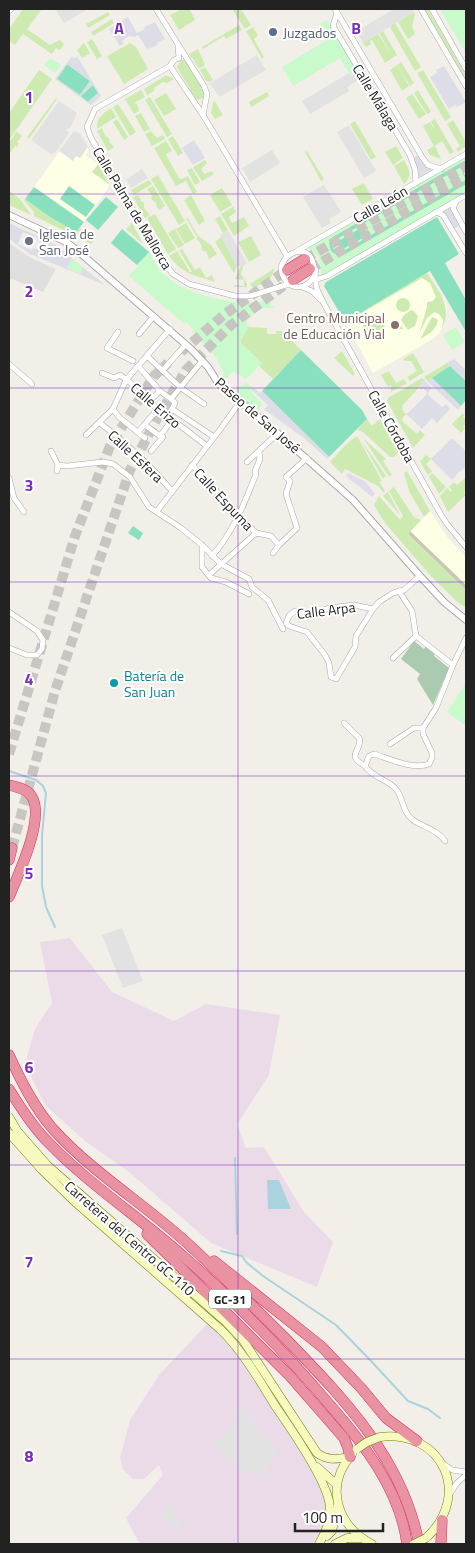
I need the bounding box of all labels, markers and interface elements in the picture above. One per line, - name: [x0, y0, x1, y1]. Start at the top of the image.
- text: A: [114, 16, 124, 40]
- text: B: [351, 16, 361, 40]
- place label: Juzgados: [283, 22, 336, 43]
- marker: Juzgados: [267, 26, 279, 38]
- street label: Calle Málaga: [348, 60, 404, 134]
- text: 1: [25, 85, 33, 109]
- street label: Calle Palma de Mallorca: [88, 143, 178, 273]
- street label: Calle León: [349, 180, 411, 228]
- place label: Iglesia de San José: [39, 223, 94, 260]
- marker: Iglesia de San José: [23, 235, 35, 247]
- text: 2: [25, 279, 33, 303]
- place label: Centro Municipal de Educación Vial: [283, 307, 385, 344]
- marker: Centro Municipal de Educación Vial: [389, 319, 401, 331]
- street label: Paseo de San José: [211, 372, 305, 458]
- street label: Calle Erizo: [126, 377, 186, 433]
- street label: Calle Córdoba: [363, 386, 421, 466]
- street label: Calle Esfera: [104, 425, 168, 487]
- street label: Calle Espuma: [189, 463, 259, 535]
- text: 3: [25, 473, 33, 497]
- street label: Calle Arpa: [296, 596, 356, 624]
- place label: Batería de San Juan: [124, 665, 184, 702]
- text: 4: [25, 667, 34, 691]
- marker: Batería de San Juan: [108, 677, 120, 689]
- text: 5: [25, 861, 34, 885]
- text: 6: [25, 1055, 34, 1079]
- street label: Carretera del Centro GC-110: [60, 1175, 200, 1301]
- text: 7: [25, 1250, 33, 1274]
- road number: GC-31: [209, 1290, 251, 1308]
- text: 8: [25, 1444, 34, 1468]
- scale bar: [295, 1500, 382, 1532]
- text: 100 m: [302, 1506, 343, 1529]

